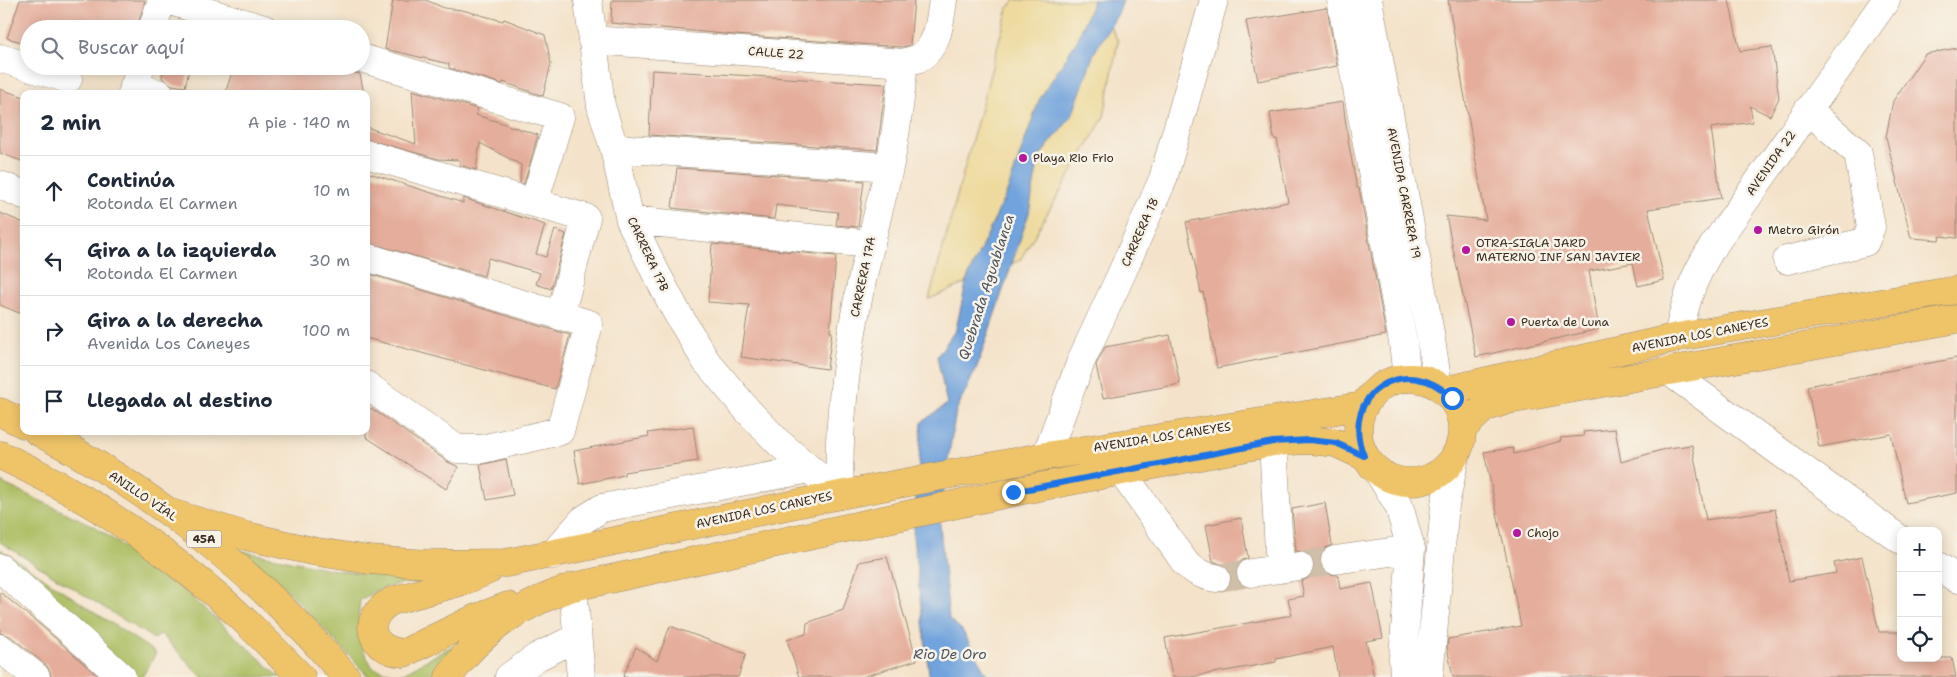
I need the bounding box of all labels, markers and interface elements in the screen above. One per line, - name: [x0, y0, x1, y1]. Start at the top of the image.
- search box: [20, 20, 370, 75]
- icon: search: [38, 34, 66, 62]
- text: Buscar aquí: [78, 35, 184, 60]
- street label: CALLE 22: [748, 43, 804, 63]
- text: 2 min: [40, 109, 101, 137]
- text: A pie · 140 m: [248, 112, 350, 133]
- street label: AVENIDA CARRERA 19: [1383, 126, 1425, 260]
- street label: AVENIDA 22: [1743, 127, 1799, 199]
- place label: Playa Rio Frio: [1033, 150, 1114, 166]
- marker: Playa Rio Frio: [1017, 152, 1029, 164]
- text: Continúa: [87, 168, 175, 193]
- icon: ahead: [40, 177, 68, 205]
- text: 10 m: [313, 180, 350, 201]
- text: Rotonda El Carmen: [87, 193, 237, 214]
- street label: CARRERA 18: [1118, 195, 1162, 269]
- water label: Quebrada Aguablanca: [954, 212, 1018, 362]
- street label: CARRERA 17B: [624, 214, 672, 294]
- place label: Metro Girón: [1768, 222, 1839, 238]
- marker: Metro Girón: [1752, 224, 1764, 236]
- street label: CARRERA 17A: [847, 235, 879, 319]
- place label: OTRA-SIGLA JARD MATERNO INF SAN JAVIER: [1476, 235, 1640, 265]
- text: Gira a la izquierda: [87, 238, 276, 263]
- marker: OTRA-SIGLA JARD MATERNO INF SAN JAVIER: [1460, 244, 1472, 256]
- icon: left: [40, 247, 68, 275]
- text: 30 m: [309, 250, 350, 271]
- text: Rotonda El Carmen: [87, 263, 237, 284]
- text: Gira a la derecha: [87, 308, 263, 333]
- place label: Puerta de Luna: [1521, 314, 1610, 330]
- street label: AVENIDA LOS CANEYES: [1630, 314, 1770, 356]
- marker: Puerta de Luna: [1505, 316, 1517, 328]
- icon: right: [40, 317, 68, 345]
- text: 100 m: [302, 320, 350, 341]
- text: Avenida Los Caneyes: [87, 333, 250, 354]
- icon: arrive: [40, 387, 68, 415]
- route start: [1441, 387, 1464, 410]
- text: Llegada al destino: [87, 388, 273, 413]
- street label: AVENIDA LOS CANEYES: [1092, 418, 1232, 456]
- street label: ANILLO VÍAL: [106, 467, 181, 525]
- route end: [1002, 481, 1025, 504]
- street label: AVENIDA LOS CANEYES: [694, 488, 834, 532]
- place label: Chojo: [1527, 525, 1559, 541]
- marker: Chojo: [1511, 527, 1523, 539]
- map controls: [1897, 527, 1942, 662]
- button: +: [1897, 527, 1942, 572]
- road number: 45A: [186, 530, 222, 548]
- button: −: [1897, 572, 1942, 617]
- button: locate: [1897, 617, 1942, 662]
- water label: Rio De Oro: [913, 645, 987, 663]

